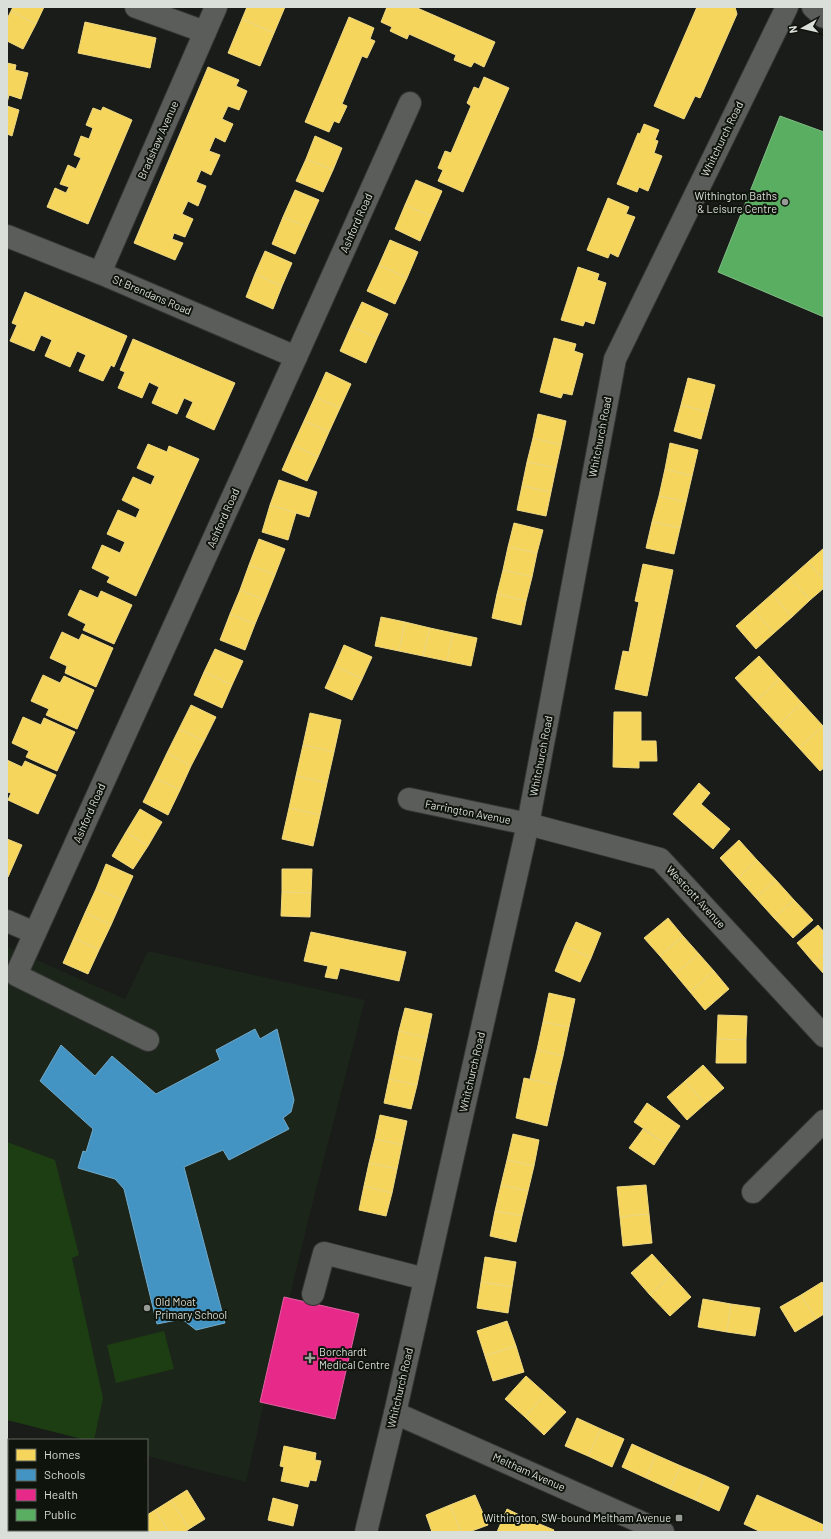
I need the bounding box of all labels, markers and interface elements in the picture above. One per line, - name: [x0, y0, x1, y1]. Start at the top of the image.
- north arrow: [783, 8, 823, 48]
- text: N: [786, 25, 800, 34]
- street label: Bradshaw Avenue: [134, 98, 181, 181]
- street label: Whitchurch Road: [698, 99, 745, 178]
- place label: Withington Baths & Leisure Centre: [694, 189, 777, 215]
- street label: Ashford Road: [337, 191, 374, 255]
- marker: Withington Baths & Leisure Centre: [780, 197, 790, 207]
- street label: St Brendans Road: [111, 272, 194, 317]
- street label: Whitchurch Road: [585, 395, 614, 478]
- street label: Ashford Road: [204, 486, 241, 550]
- street label: Whitchurch Road: [526, 714, 555, 797]
- street label: Ashford Road: [70, 781, 107, 845]
- street label: Farrington Avenue: [424, 797, 512, 826]
- street label: Westcott Avenue: [664, 863, 729, 931]
- street label: Whitchurch Road: [456, 1031, 487, 1113]
- place label: Old Moat Primary School: [155, 1295, 227, 1321]
- marker: Old Moat Primary School: [142, 1303, 152, 1313]
- place label: Borchardt Medical Centre: [319, 1345, 390, 1371]
- street label: Whitchurch Road: [384, 1347, 415, 1429]
- marker: Borchardt Medical Centre: [304, 1352, 316, 1364]
- legend: [8, 1439, 148, 1531]
- text: Homes: [44, 1447, 81, 1461]
- street label: Meltham Avenue: [491, 1450, 568, 1493]
- text: Schools: [44, 1467, 85, 1481]
- text: Health: [44, 1487, 78, 1501]
- text: Public: [44, 1507, 76, 1521]
- place label: Withington, SW-bound Meltham Avenue: [484, 1511, 671, 1524]
- marker: Withington, SW-bound Meltham Avenue: [674, 1513, 684, 1523]

